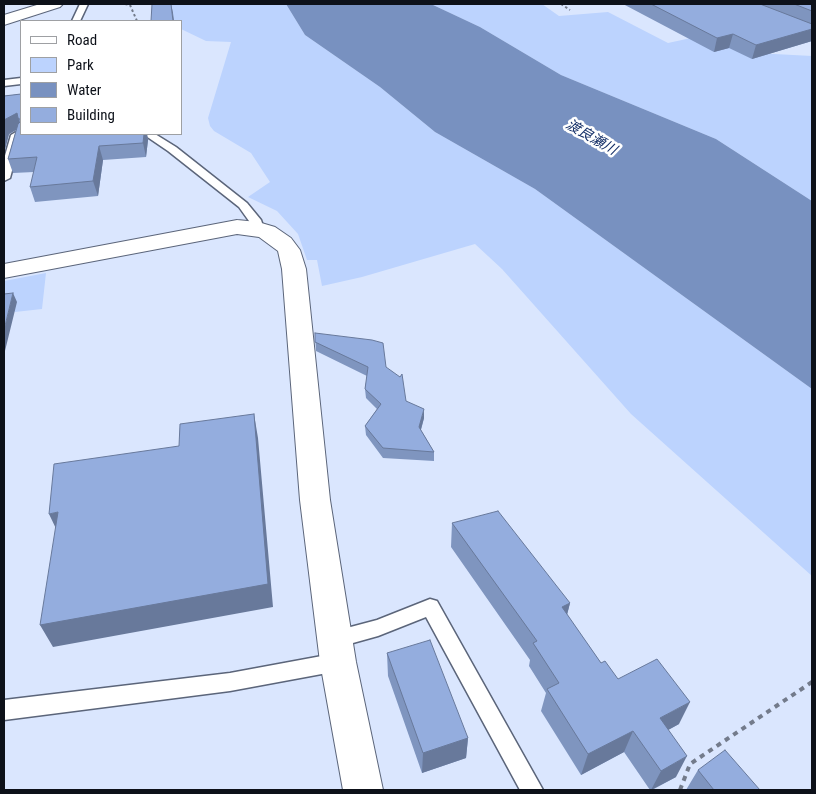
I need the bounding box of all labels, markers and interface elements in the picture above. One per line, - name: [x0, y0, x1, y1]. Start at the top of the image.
- legend: [20, 20, 182, 135]
- text: Road: [67, 31, 97, 49]
- text: Park: [67, 56, 94, 74]
- text: Water: [67, 81, 101, 99]
- text: Building: [67, 106, 115, 124]
- water label: 渡良瀬川: [563, 117, 619, 159]

